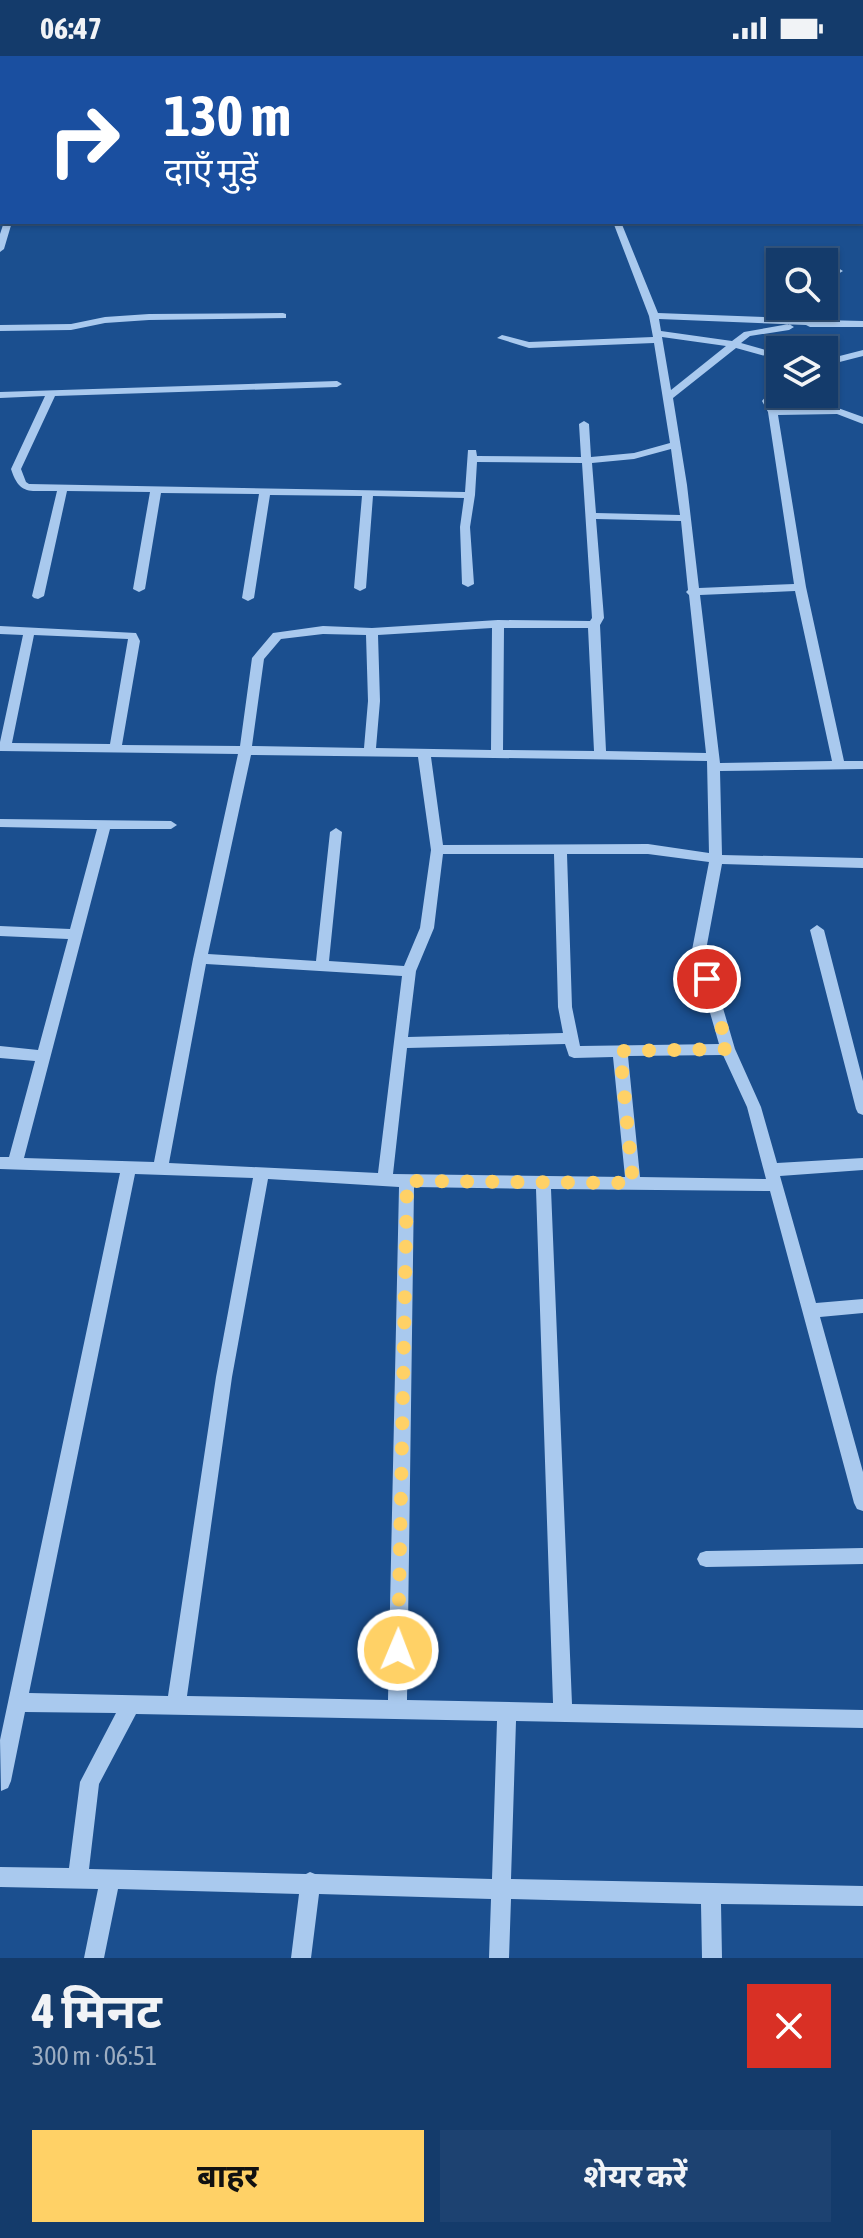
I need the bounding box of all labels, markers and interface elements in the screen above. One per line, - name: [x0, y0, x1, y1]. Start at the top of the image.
- text: 06:47: [40, 11, 102, 45]
- text: 130 m: [164, 84, 291, 148]
- icon: right: [32, 88, 136, 192]
- text: दाएँ मुड़ें: [164, 150, 258, 192]
- map controls: [766, 248, 838, 408]
- button: search: [766, 248, 838, 320]
- button: layers: [766, 336, 838, 408]
- pin: [673, 945, 741, 1013]
- icon: arrive: [685, 957, 729, 1001]
- position arrow: [356, 1608, 440, 1692]
- text: 4 मिनट: [32, 1983, 162, 2038]
- button: close: [747, 1984, 831, 2068]
- text: 300 m · 06:51: [32, 2041, 157, 2071]
- button: बाहर: [32, 2130, 424, 2222]
- button: शेयर करें: [440, 2130, 831, 2222]

